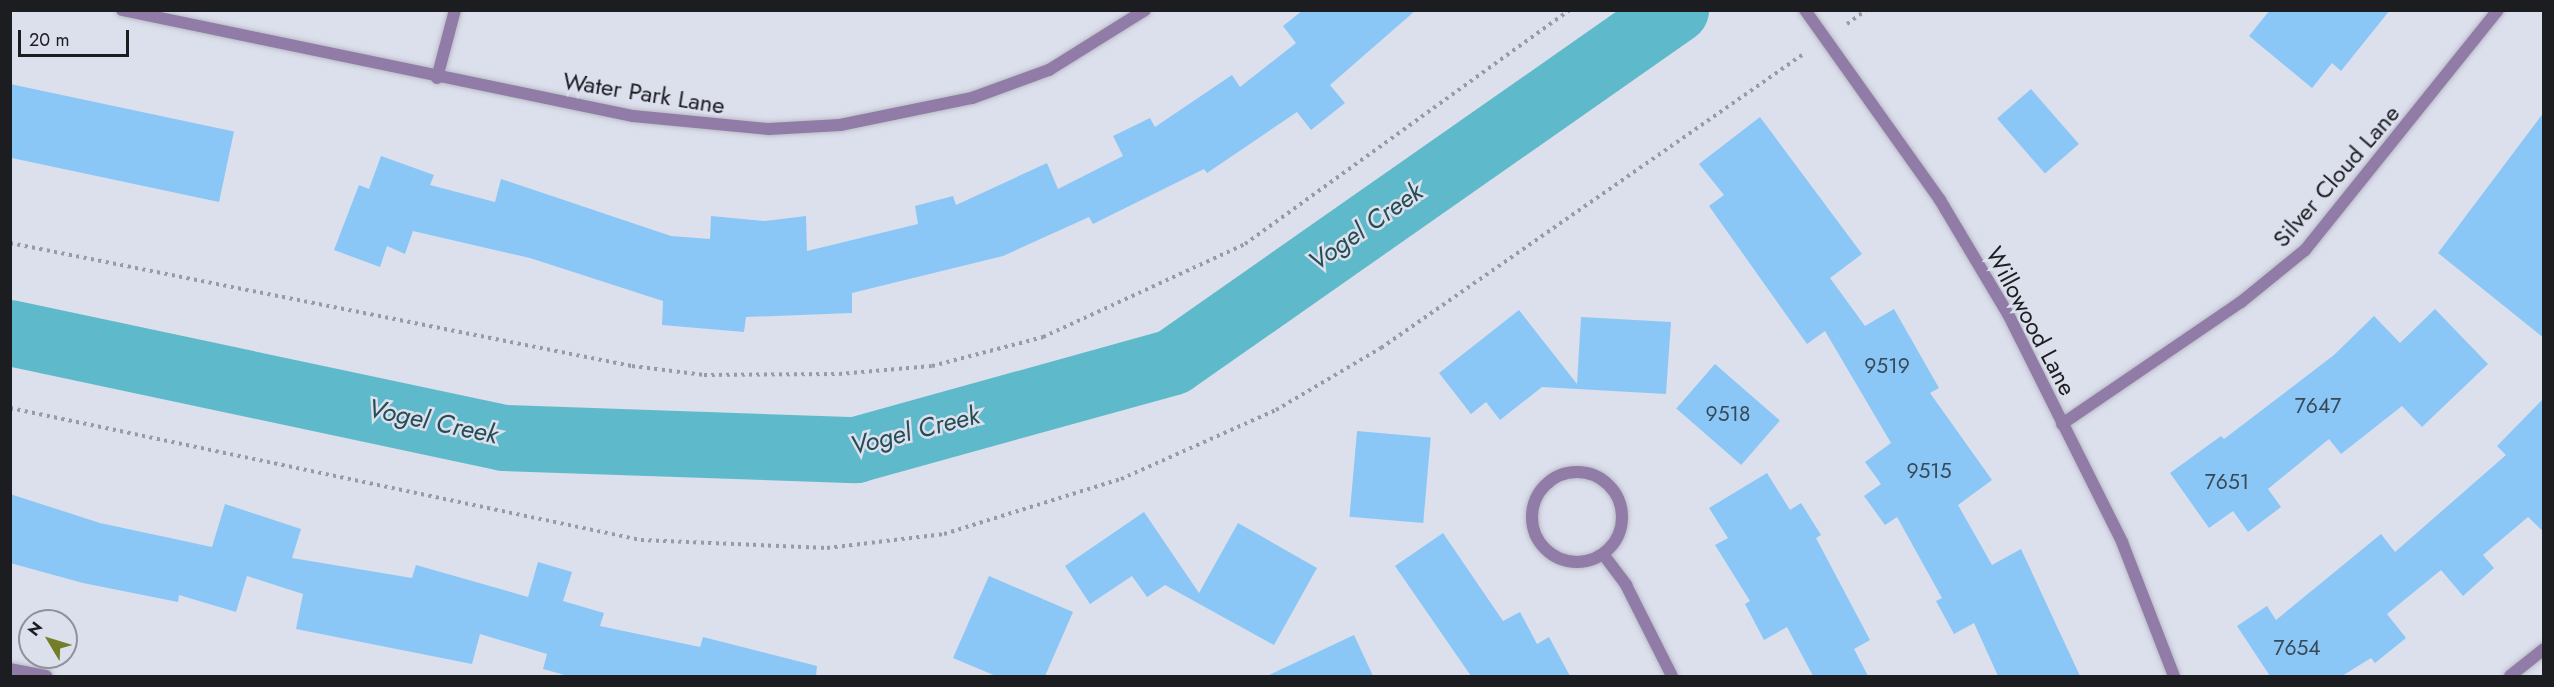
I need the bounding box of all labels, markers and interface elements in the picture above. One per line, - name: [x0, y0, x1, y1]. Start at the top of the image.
- scale bar: [21, 18, 132, 56]
- text: 20 m: [29, 27, 69, 53]
- street label: Water Park Lane: [561, 66, 727, 120]
- street label: Silver Cloud Lane: [2266, 99, 2406, 253]
- water label: Vogel Creek: [1303, 176, 1429, 278]
- street label: Willowood Lane: [1980, 242, 2082, 400]
- house number: 9519: [1864, 353, 1910, 379]
- water label: Vogel Creek: [365, 393, 501, 451]
- house number: 7647: [2295, 393, 2341, 419]
- water label: Vogel Creek: [847, 400, 983, 462]
- house number: 9518: [1706, 401, 1750, 427]
- house number: 9515: [1906, 458, 1952, 484]
- house number: 7651: [2205, 469, 2249, 495]
- north arrow: [18, 609, 78, 669]
- text: N: [22, 617, 48, 641]
- house number: 7654: [2273, 635, 2321, 661]

